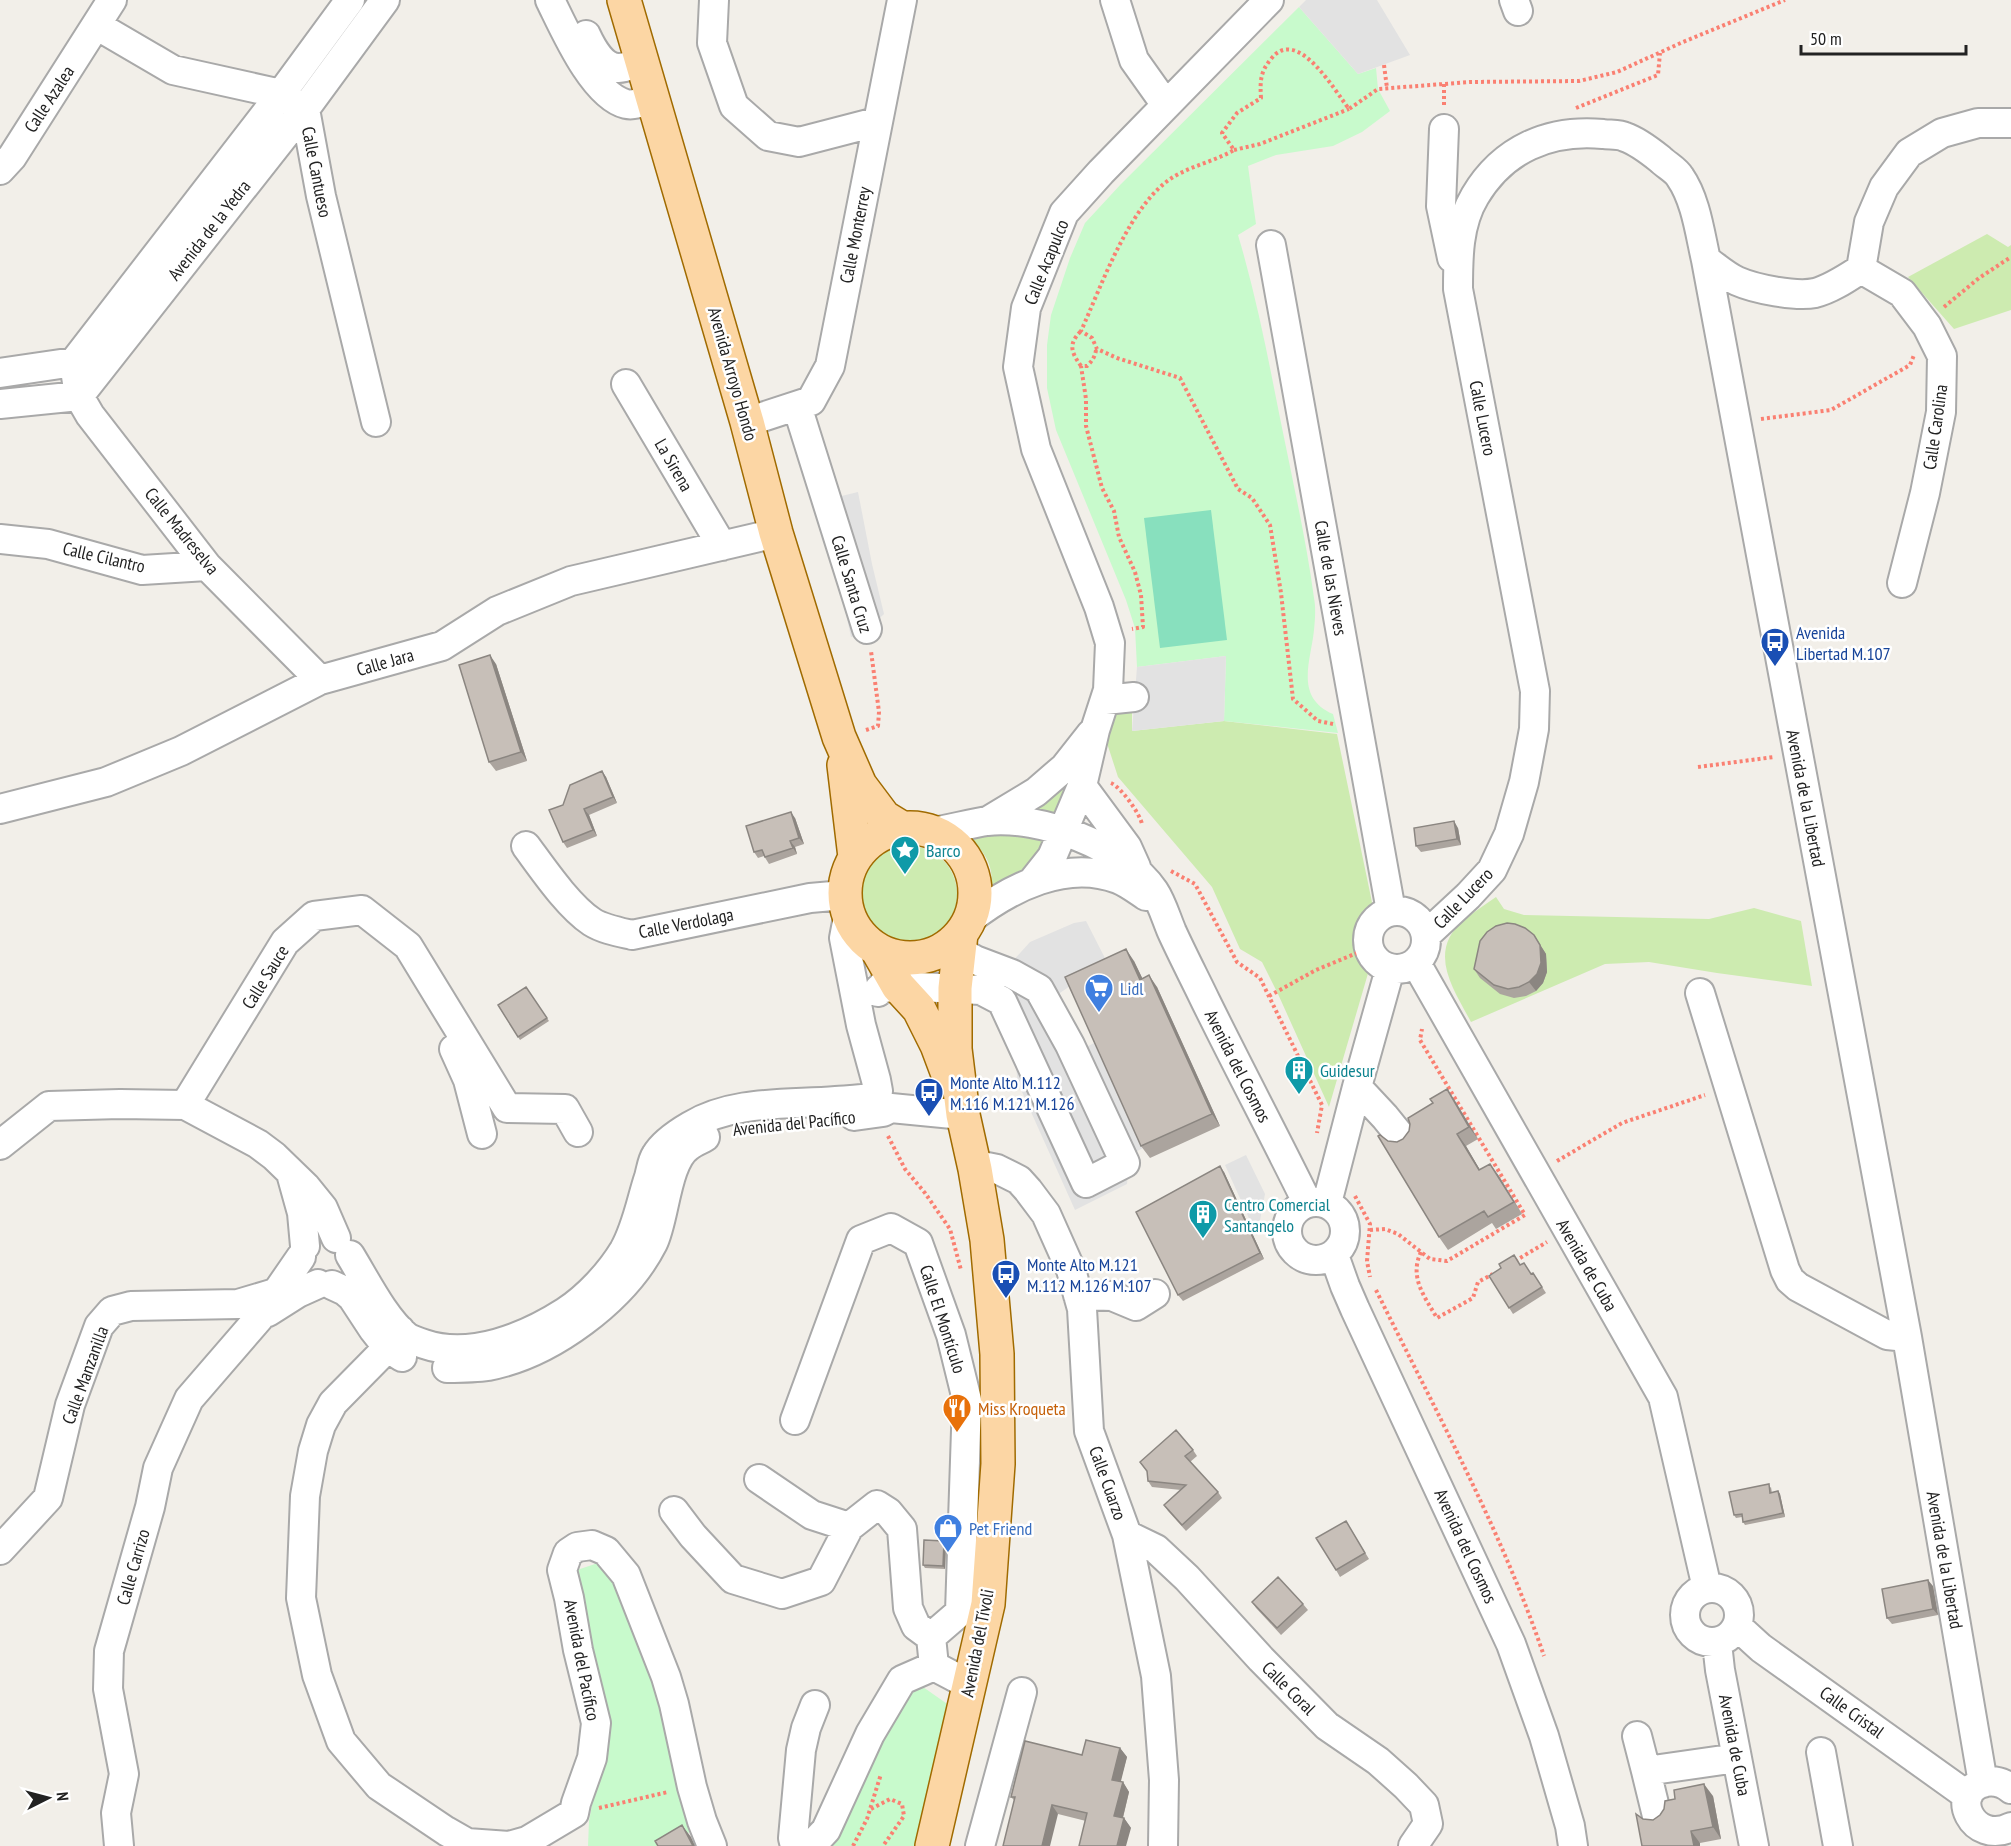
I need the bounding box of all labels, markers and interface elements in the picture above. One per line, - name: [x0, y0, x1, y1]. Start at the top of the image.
- scale bar: [1801, 18, 1966, 56]
- text: 50 m: [1810, 27, 1842, 50]
- street label: Calle Azalea: [19, 61, 79, 137]
- street label: Calle Cantueso: [297, 125, 337, 220]
- street label: Avenida de la Yedra: [163, 175, 255, 285]
- street label: Calle Monterrey: [834, 184, 876, 285]
- street label: Calle Acapulco: [1018, 216, 1074, 308]
- street label: Avenida Arroyo Hondo: [703, 305, 763, 444]
- street label: Calle Lucero: [1464, 378, 1502, 458]
- street label: Calle Carolina: [1918, 383, 1952, 471]
- street label: La Sirena: [650, 434, 698, 496]
- street label: Calle Madreselva: [140, 483, 224, 579]
- street label: Calle de las Nieves: [1310, 519, 1352, 637]
- street label: Calle Santa Cruz: [826, 532, 878, 636]
- street label: Calle Cilantro: [61, 536, 148, 578]
- place label: Avenida Libertad M.107: [1796, 621, 1891, 665]
- bus stop icon: Avenida Libertad M.107: [1759, 626, 1791, 668]
- street label: Calle Jara: [354, 643, 416, 681]
- street label: Avenida de la Libertad: [1781, 727, 1831, 869]
- place icon: Barco: [889, 834, 921, 876]
- place label: Barco: [926, 839, 961, 862]
- street label: Calle Lucero: [1428, 862, 1498, 933]
- street label: Calle Verdolaga: [637, 903, 735, 943]
- street label: Calle Sauce: [236, 941, 294, 1013]
- supermarket icon: Lidl: [1083, 972, 1115, 1014]
- place label: Lidl: [1120, 977, 1144, 1000]
- street label: Avenida del Cosmos: [1200, 1006, 1276, 1126]
- building icon: Guidesur: [1283, 1054, 1315, 1096]
- place label: Guidesur: [1320, 1059, 1375, 1082]
- place label: Monte Alto M.112 M.116 M.121 M.126: [950, 1071, 1075, 1115]
- bus stop icon: Monte Alto M.112 M.116 M.121 M.126: [913, 1076, 945, 1118]
- street label: Avenida del Pacífico: [732, 1105, 857, 1141]
- place label: Centro Comercial Santangelo: [1224, 1193, 1331, 1237]
- building icon: Centro Comercial Santangelo: [1187, 1198, 1219, 1240]
- street label: Avenida de Cuba: [1551, 1215, 1623, 1315]
- place label: Monte Alto M.121 M.112 M.126 M.107: [1027, 1253, 1152, 1297]
- bus stop icon: Monte Alto M.121 M.112 M.126 M.107: [990, 1258, 1022, 1300]
- street label: Calle El Montículo: [915, 1262, 971, 1376]
- street label: Calle Manzanilla: [57, 1323, 113, 1427]
- restaurant icon: Miss Kroqueta: [941, 1392, 973, 1434]
- place label: Miss Kroqueta: [978, 1397, 1066, 1420]
- street label: Calle Cuarzo: [1084, 1443, 1132, 1523]
- street label: Avenida del Cosmos: [1429, 1485, 1503, 1607]
- street label: Avenida de la Libertad: [1922, 1489, 1968, 1631]
- shop icon: Pet Friend: [932, 1512, 964, 1554]
- place label: Pet Friend: [969, 1517, 1032, 1540]
- street label: Calle Carrizo: [111, 1526, 155, 1608]
- street label: Avenida del Tívoli: [955, 1587, 999, 1699]
- street label: Avenida del Pacífico: [559, 1597, 605, 1723]
- street label: Calle Coral: [1257, 1656, 1321, 1720]
- street label: Calle Cristal: [1815, 1681, 1889, 1744]
- street label: Avenida de Cuba: [1714, 1692, 1756, 1798]
- north arrow: [18, 1768, 78, 1828]
- text: N: [53, 1791, 73, 1802]

